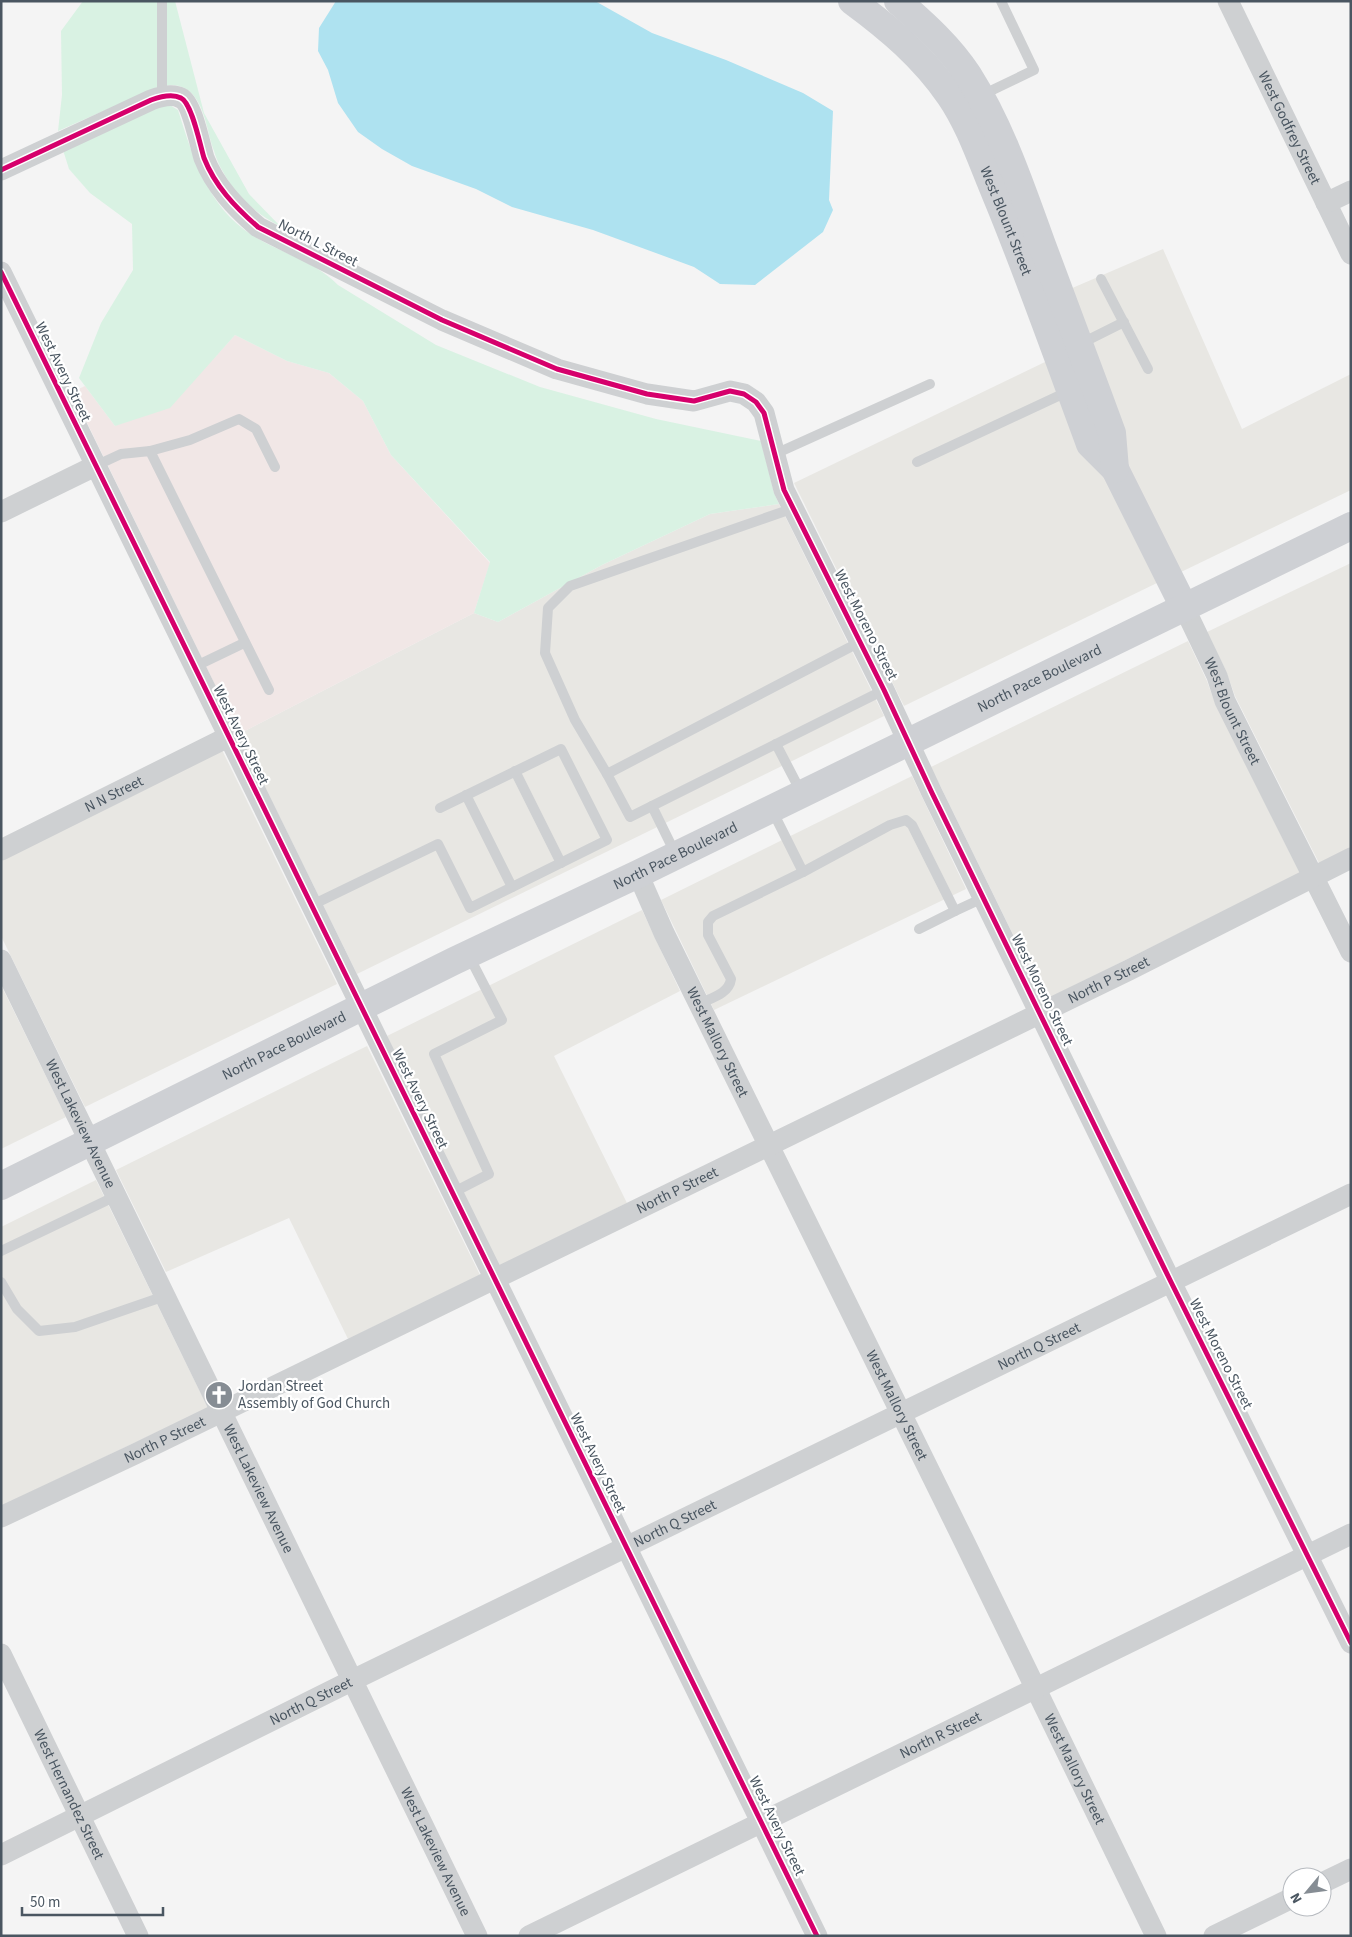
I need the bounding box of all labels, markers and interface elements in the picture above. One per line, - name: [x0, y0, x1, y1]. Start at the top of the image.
- street label: West Godfrey Street: [1253, 68, 1326, 188]
- street label: West Blount Street: [975, 163, 1037, 278]
- street label: North L Street: [274, 214, 362, 272]
- street label: West Avery Street: [30, 318, 96, 426]
- street label: West Moreno Street: [829, 566, 903, 684]
- street label: North Pace Boulevard: [974, 639, 1105, 717]
- street label: West Blount Street: [1199, 654, 1266, 769]
- street label: West Avery Street: [208, 681, 274, 789]
- street label: N N Street: [81, 770, 147, 817]
- street label: North Pace Boulevard: [610, 816, 741, 895]
- street label: West Moreno Street: [1006, 931, 1078, 1049]
- street label: North P Street: [1064, 951, 1153, 1009]
- street label: West Mallory Street: [682, 983, 754, 1101]
- street label: North Pace Boulevard: [218, 1006, 350, 1085]
- street label: West Avery Street: [387, 1045, 453, 1153]
- street label: West Lakeview Avenue: [40, 1056, 121, 1192]
- street label: North P Street: [633, 1161, 721, 1219]
- street label: West Moreno Street: [1184, 1295, 1258, 1413]
- street label: North Q Street: [994, 1317, 1084, 1375]
- street label: West Mallory Street: [861, 1346, 933, 1464]
- place label: Jordan Street Assembly of God Church: [238, 1376, 390, 1414]
- church icon: Jordan Street Assembly of God Church: [204, 1380, 234, 1410]
- street label: West Avery Street: [565, 1409, 631, 1517]
- street label: North P Street: [120, 1411, 209, 1468]
- street label: West Lakeview Avenue: [218, 1420, 299, 1557]
- street label: North Q Street: [630, 1494, 720, 1552]
- street label: North Q Street: [266, 1672, 356, 1730]
- street label: North R Street: [896, 1706, 985, 1764]
- street label: West Mallory Street: [1039, 1710, 1111, 1828]
- street label: West Hernandez Street: [29, 1726, 110, 1863]
- street label: West Avery Street: [744, 1772, 810, 1880]
- street label: West Lakeview Avenue: [395, 1784, 476, 1920]
- north arrow: [1282, 1867, 1332, 1917]
- scale bar: [22, 1884, 164, 1916]
- text: N: [1286, 1889, 1308, 1907]
- text: 50 m: [30, 1892, 60, 1913]

